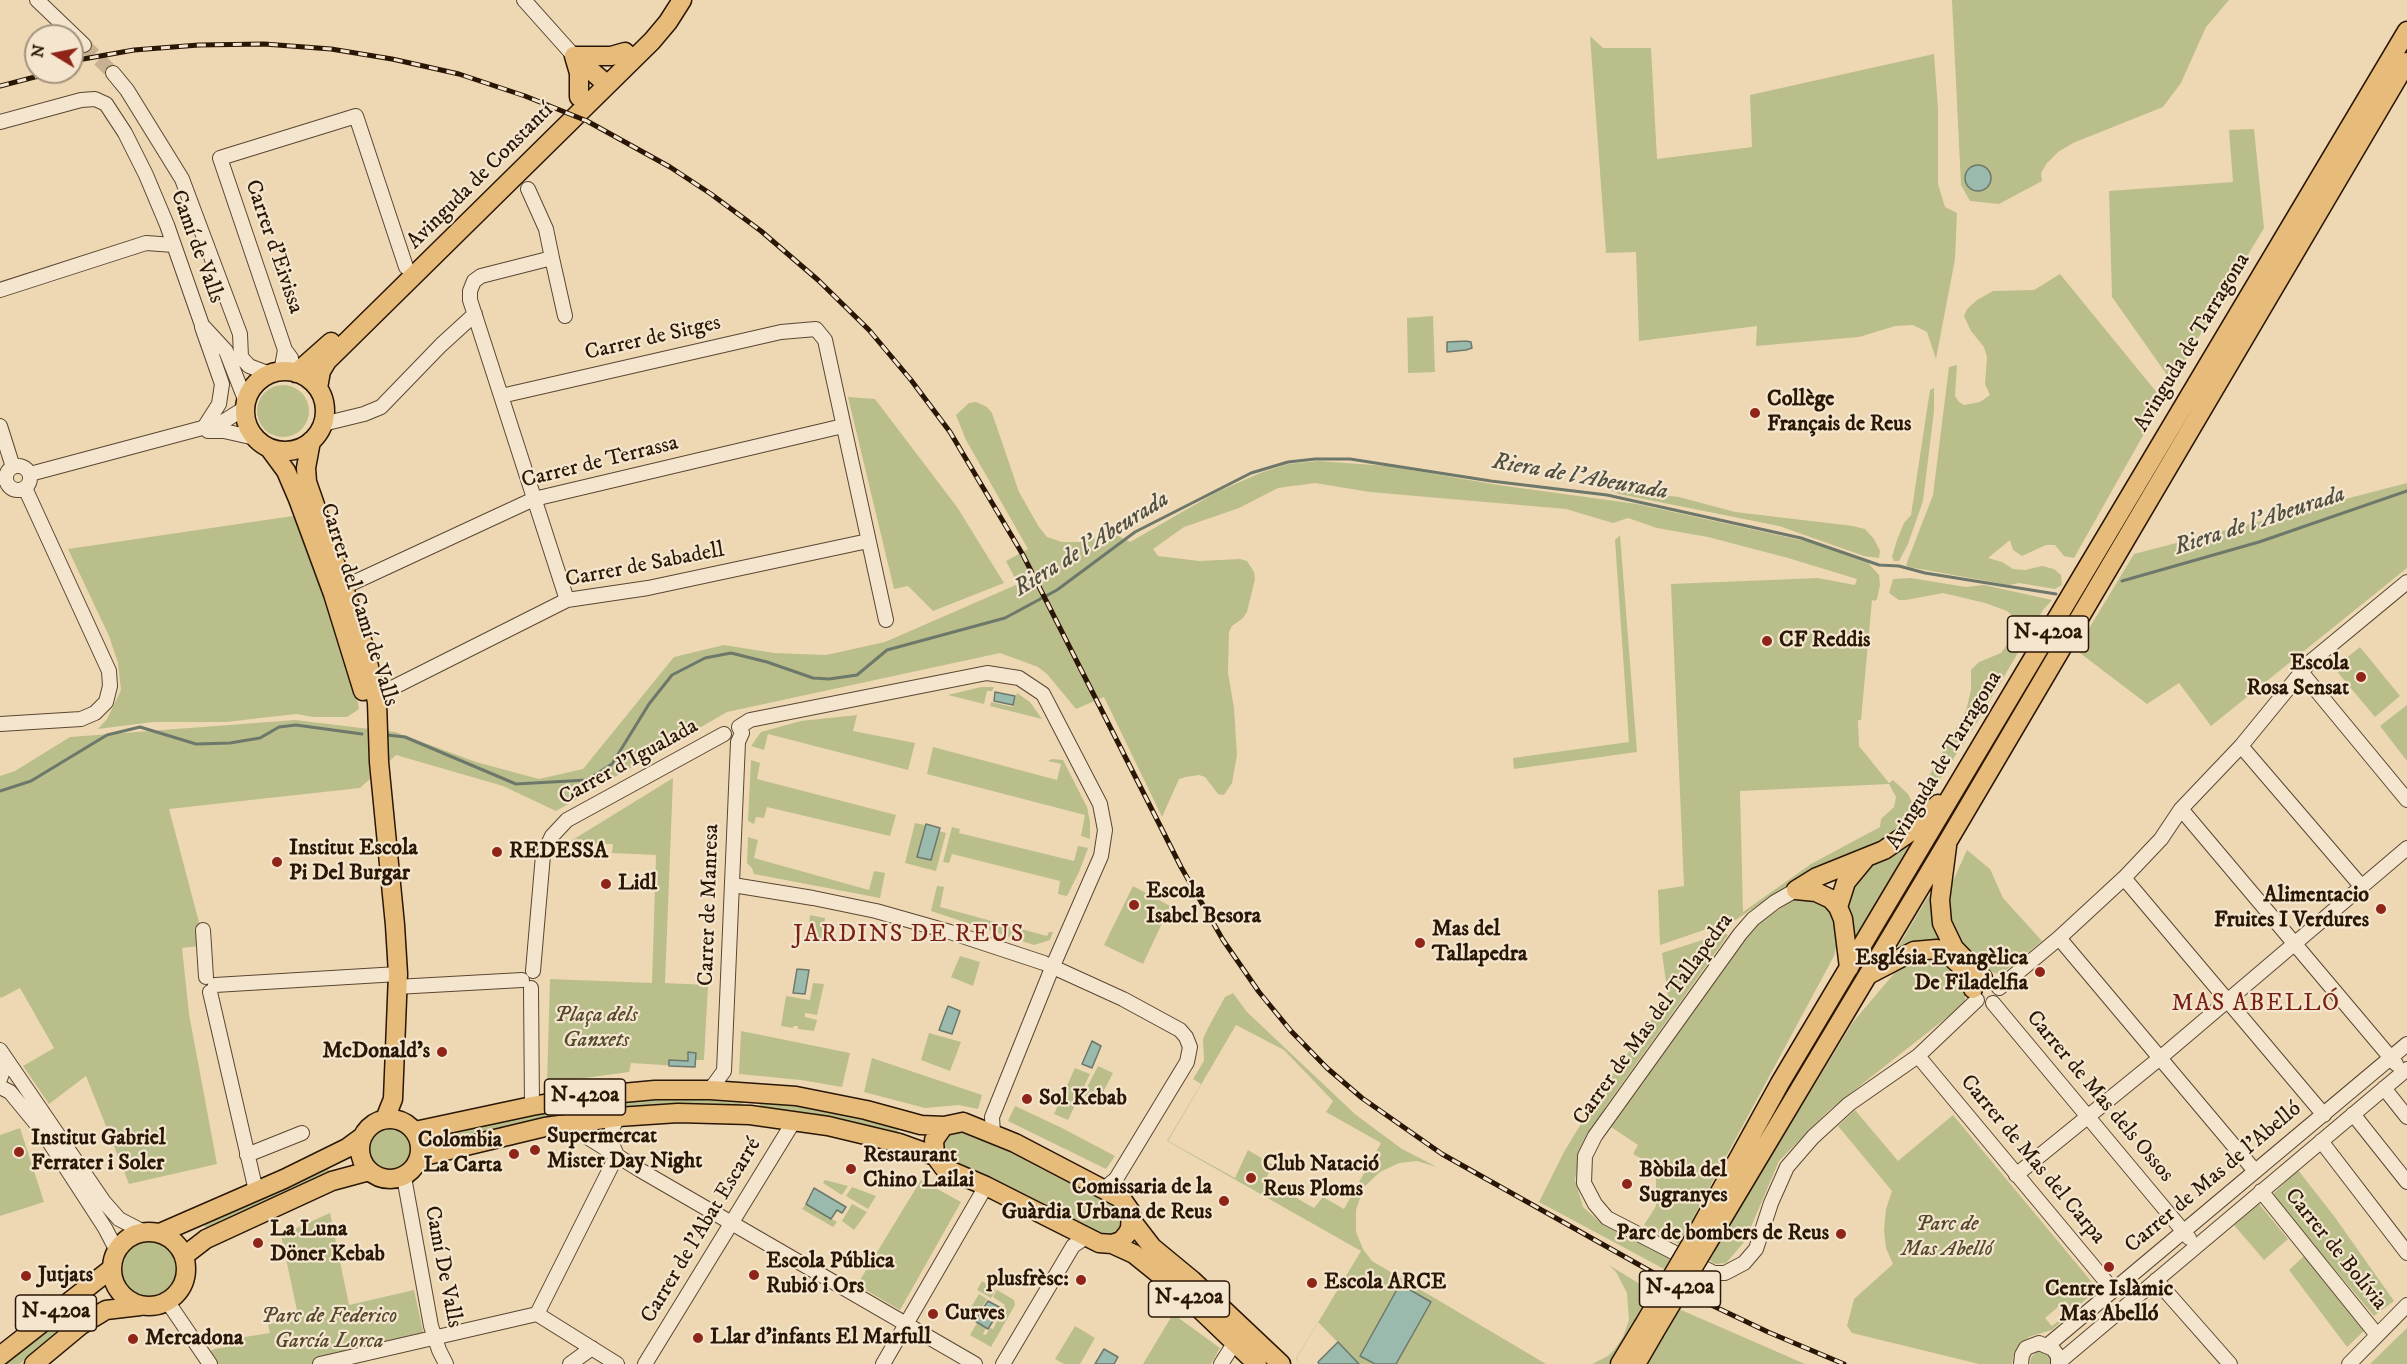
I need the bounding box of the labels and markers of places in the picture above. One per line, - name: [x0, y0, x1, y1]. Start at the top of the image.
- place label: Collège Français de Reus: [1767, 387, 1911, 439]
- marker: Collège Français de Reus: [1748, 406, 1762, 420]
- place label: CF Reddis: [1779, 628, 1870, 654]
- marker: CF Reddis: [1760, 634, 1774, 648]
- place label: Escola Rosa Sensat: [2246, 651, 2349, 702]
- marker: Escola Rosa Sensat: [2354, 670, 2368, 684]
- place label: Institut Escola Pi Del Burgar: [289, 836, 418, 888]
- place label: REDESSA: [509, 839, 608, 865]
- marker: REDESSA: [490, 845, 504, 859]
- marker: Institut Escola Pi Del Burgar: [270, 855, 284, 869]
- place label: Lidl: [618, 871, 657, 897]
- marker: Lidl: [599, 877, 613, 891]
- place label: Escola Isabel Besora: [1146, 879, 1261, 930]
- place label: Alimentacio Fruites I Verdures: [2214, 883, 2369, 934]
- marker: Escola Isabel Besora: [1127, 898, 1141, 912]
- marker: Alimentacio Fruites I Verdures: [2374, 902, 2388, 916]
- place label: Mas del Tallapedra: [1432, 917, 1527, 968]
- marker: Mas del Tallapedra: [1413, 936, 1427, 950]
- place label: Església Evangèlica De Filadelfia: [1855, 946, 2028, 998]
- marker: Església Evangèlica De Filadelfia: [2033, 965, 2047, 979]
- place label: McDonald's: [323, 1039, 430, 1065]
- marker: McDonald's: [435, 1045, 449, 1059]
- place label: Sol Kebab: [1039, 1086, 1127, 1112]
- marker: Sol Kebab: [1020, 1092, 1034, 1106]
- place label: Supermercat Mister Day Night: [547, 1124, 702, 1176]
- place label: Institut Gabriel Ferrater i Soler: [31, 1126, 165, 1178]
- place label: Colombia La Carta: [418, 1128, 502, 1180]
- marker: Supermercat Mister Day Night: [528, 1143, 542, 1157]
- place label: Restaurant Chino Lailai: [863, 1143, 974, 1194]
- marker: Institut Gabriel Ferrater i Soler: [12, 1145, 26, 1159]
- marker: Colombia La Carta: [507, 1147, 521, 1161]
- place label: Club Natació Reus Ploms: [1263, 1152, 1379, 1204]
- place label: Bòbila del Sugranyes: [1639, 1158, 1728, 1210]
- marker: Restaurant Chino Lailai: [844, 1162, 858, 1176]
- marker: Club Natació Reus Ploms: [1244, 1171, 1258, 1185]
- place label: Comissaria de la Guàrdia Urbana de Reus: [1002, 1175, 1212, 1226]
- marker: Bòbila del Sugranyes: [1620, 1177, 1634, 1191]
- marker: Comissaria de la Guàrdia Urbana de Reus: [1217, 1194, 1231, 1208]
- place label: La Luna Döner Kebab: [270, 1217, 385, 1268]
- place label: Parc de bombers de Reus: [1616, 1221, 1829, 1247]
- marker: Parc de bombers de Reus: [1834, 1227, 1848, 1241]
- marker: La Luna Döner Kebab: [251, 1236, 265, 1250]
- place label: Escola Pública Rubió i Ors: [766, 1249, 894, 1300]
- marker: Centre Islàmic Mas Abelló: [2102, 1260, 2116, 1274]
- place label: Jutjats: [38, 1263, 93, 1289]
- place label: plusfrèsc:: [987, 1267, 1069, 1293]
- marker: Escola Pública Rubió i Ors: [747, 1268, 761, 1282]
- marker: Jutjats: [19, 1269, 33, 1283]
- place label: Escola ARCE: [1324, 1270, 1446, 1296]
- marker: plusfrèsc:: [1074, 1273, 1088, 1287]
- marker: Escola ARCE: [1305, 1276, 1319, 1290]
- place label: Centre Islàmic Mas Abelló: [2045, 1277, 2173, 1328]
- place label: Curves: [945, 1301, 1005, 1327]
- marker: Curves: [926, 1307, 940, 1321]
- place label: Llar d'infants El Marfull: [710, 1325, 931, 1351]
- place label: Mercadona: [145, 1326, 243, 1352]
- marker: Llar d'infants El Marfull: [691, 1331, 705, 1345]
- marker: Mercadona: [126, 1332, 140, 1346]

